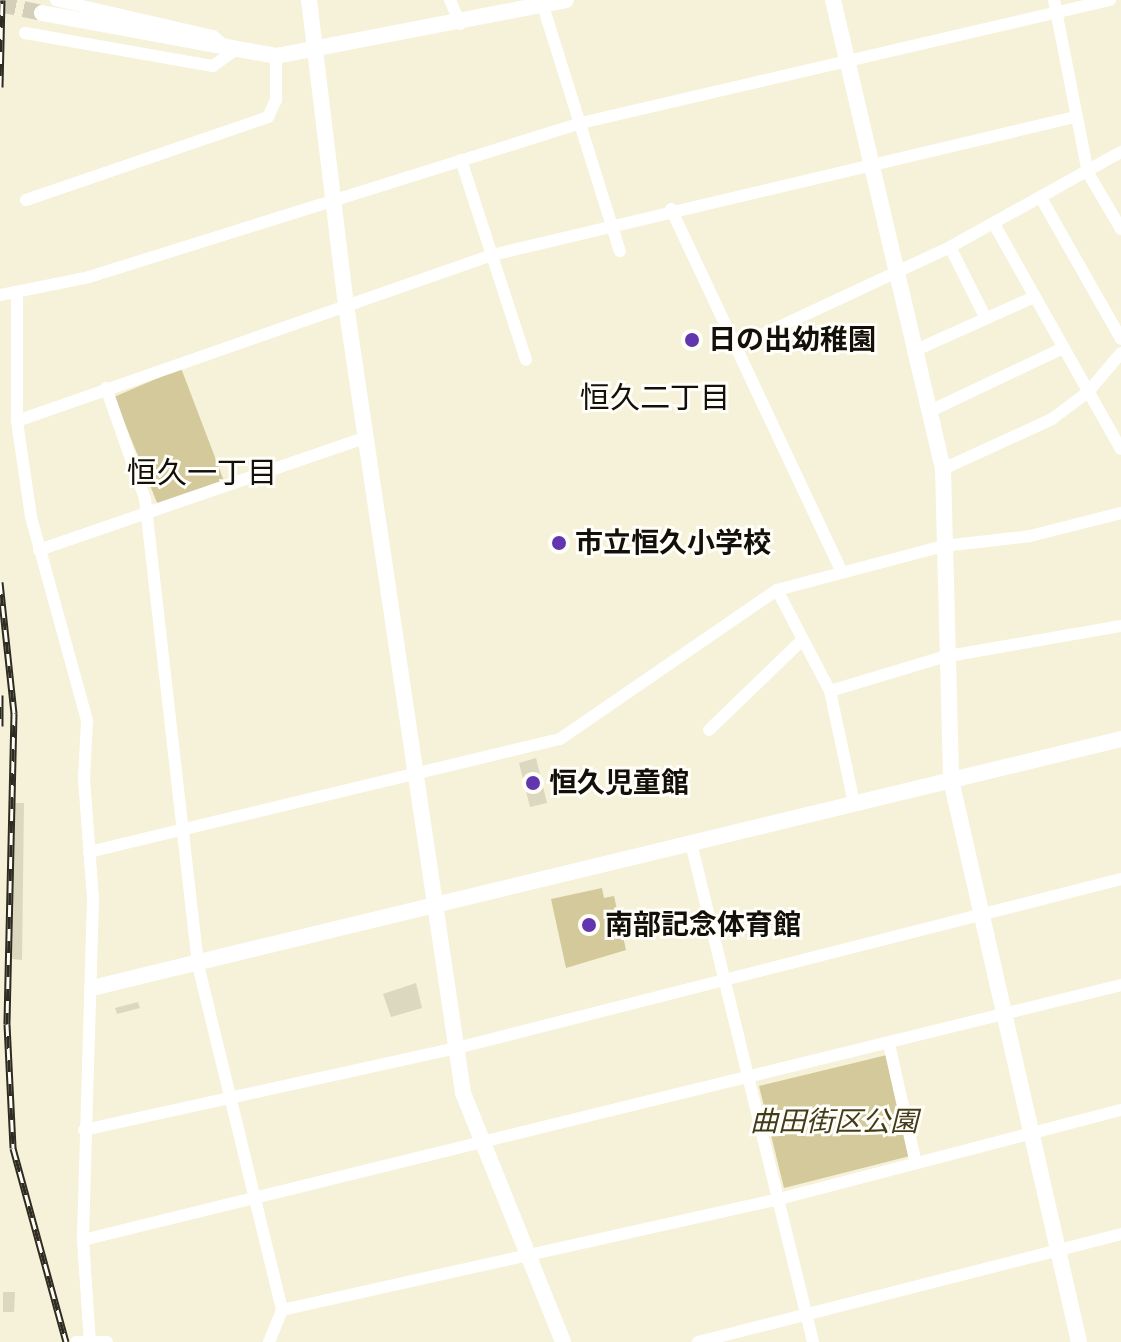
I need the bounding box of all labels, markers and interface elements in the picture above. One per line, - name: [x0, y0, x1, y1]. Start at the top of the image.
- place label: 日の出幼稚園: [708, 323, 876, 357]
- marker: 日の出幼稚園: [683, 331, 701, 349]
- district label: 恒久二丁目: [580, 380, 730, 416]
- district label: 恒久一丁目: [127, 455, 277, 491]
- place label: 市立恒久小学校: [575, 526, 771, 560]
- marker: 市立恒久小学校: [550, 534, 568, 552]
- place label: 恒久児童館: [549, 766, 689, 800]
- marker: 恒久児童館: [524, 774, 542, 792]
- place label: 南部記念体育館: [605, 908, 801, 942]
- marker: 南部記念体育館: [580, 916, 598, 934]
- park label: 曲田街区公園: [750, 1105, 918, 1139]

